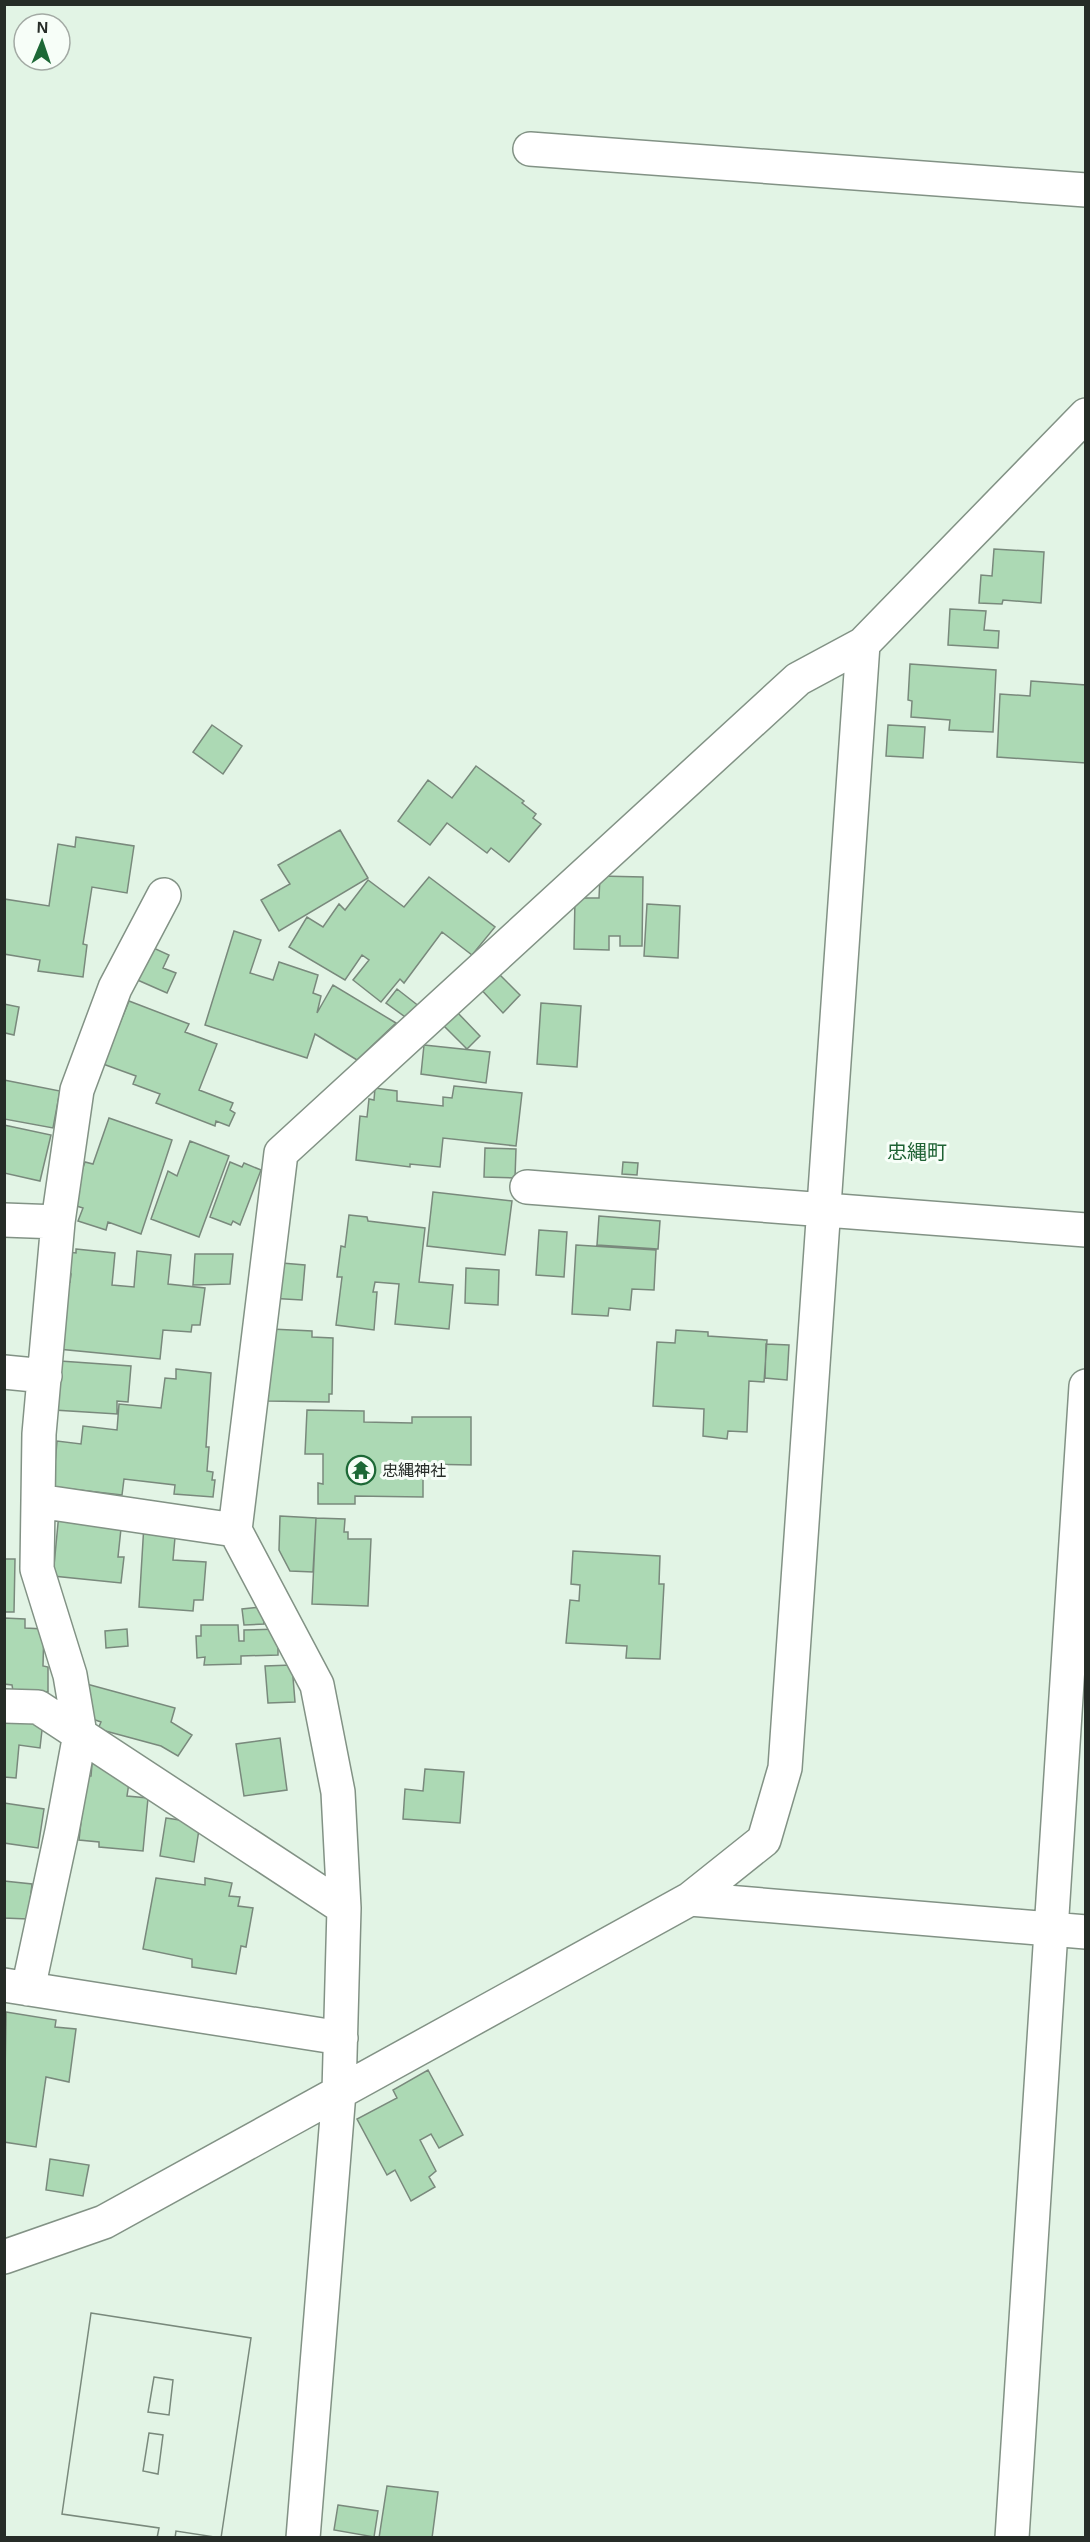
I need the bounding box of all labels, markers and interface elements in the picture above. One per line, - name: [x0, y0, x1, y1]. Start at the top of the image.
- north arrow: [12, 12, 72, 72]
- text: N: [36, 19, 49, 36]
- district label: 忠縄町: [887, 1141, 947, 1163]
- temple icon: 忠縄神社: [345, 1454, 377, 1486]
- place label: 忠縄神社: [382, 1462, 446, 1479]

